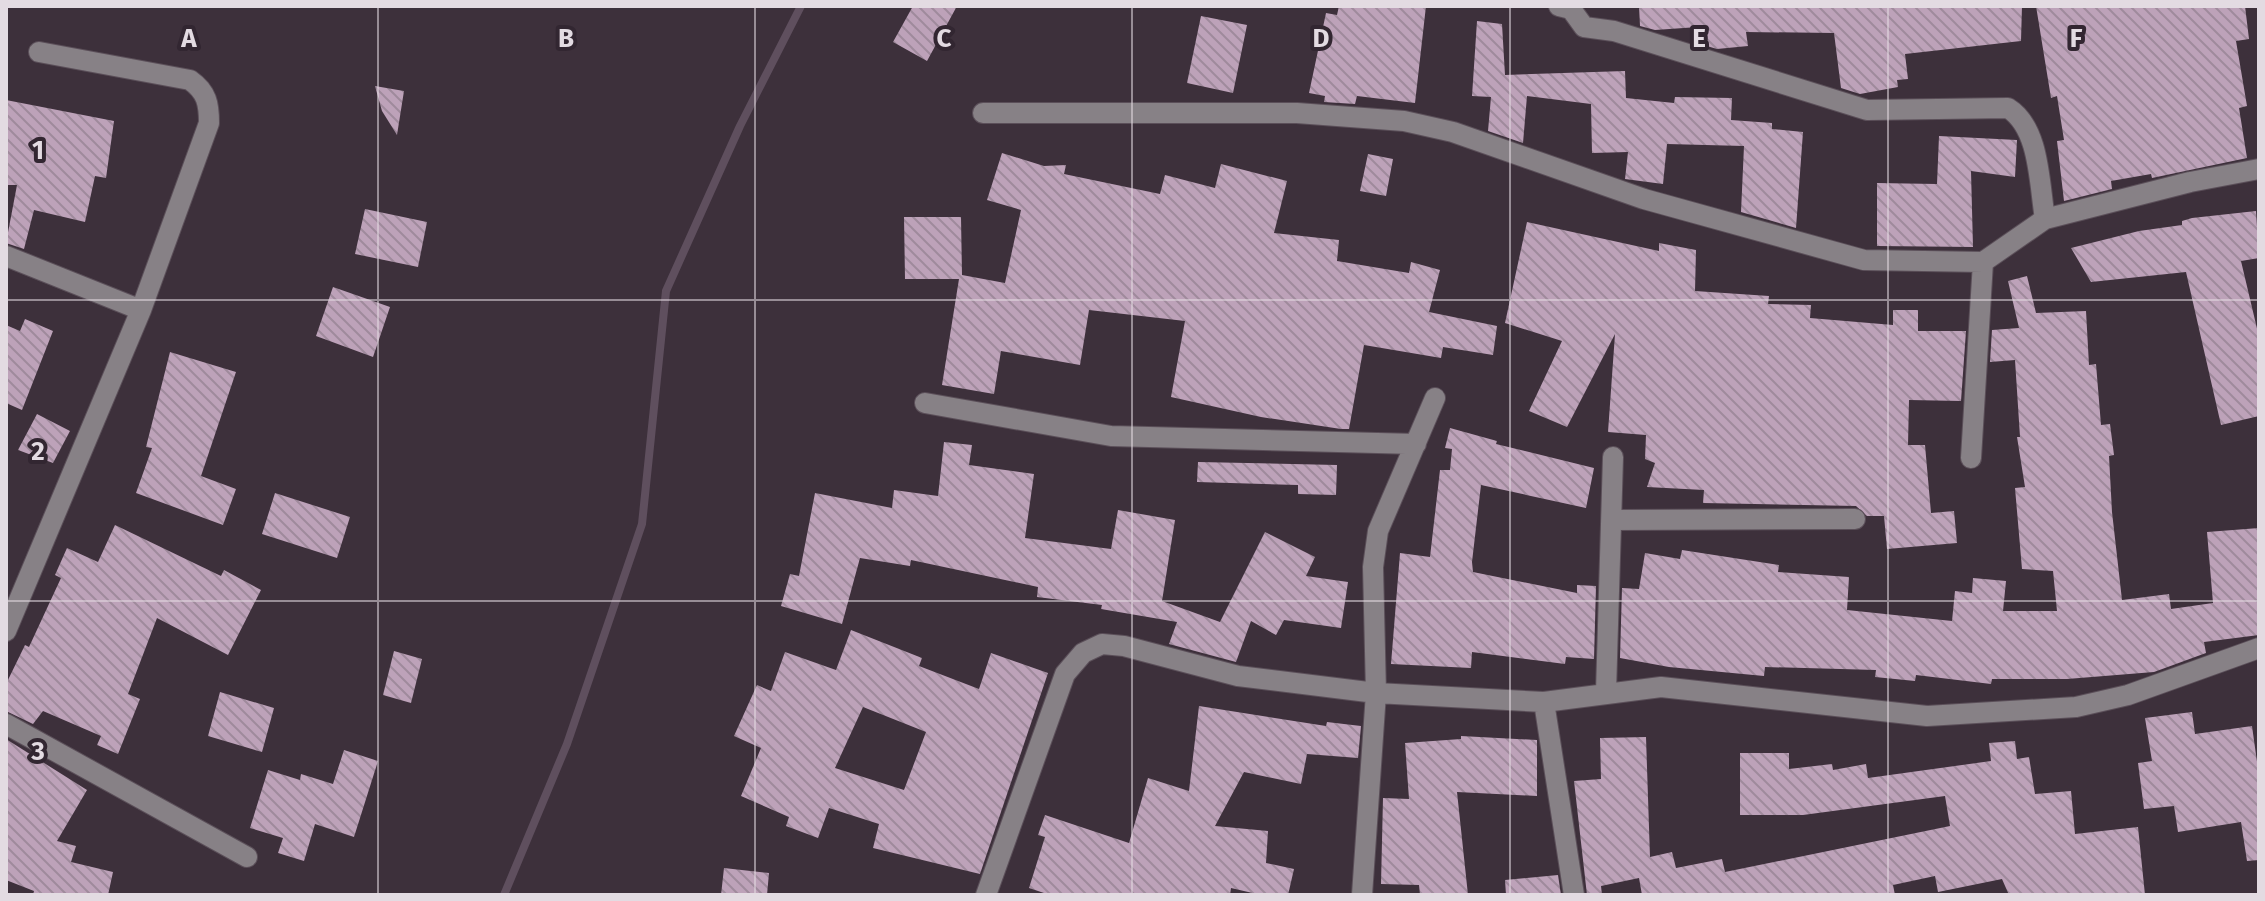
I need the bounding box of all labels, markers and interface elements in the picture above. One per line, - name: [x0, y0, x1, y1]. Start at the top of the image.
- text: A: [180, 23, 197, 54]
- text: B: [558, 23, 574, 54]
- text: C: [937, 23, 952, 54]
- text: D: [1313, 23, 1330, 54]
- text: E: [1692, 23, 1706, 54]
- text: F: [2070, 23, 2083, 54]
- text: 1: [32, 135, 44, 166]
- text: 2: [31, 436, 45, 467]
- text: 3: [30, 736, 45, 767]

